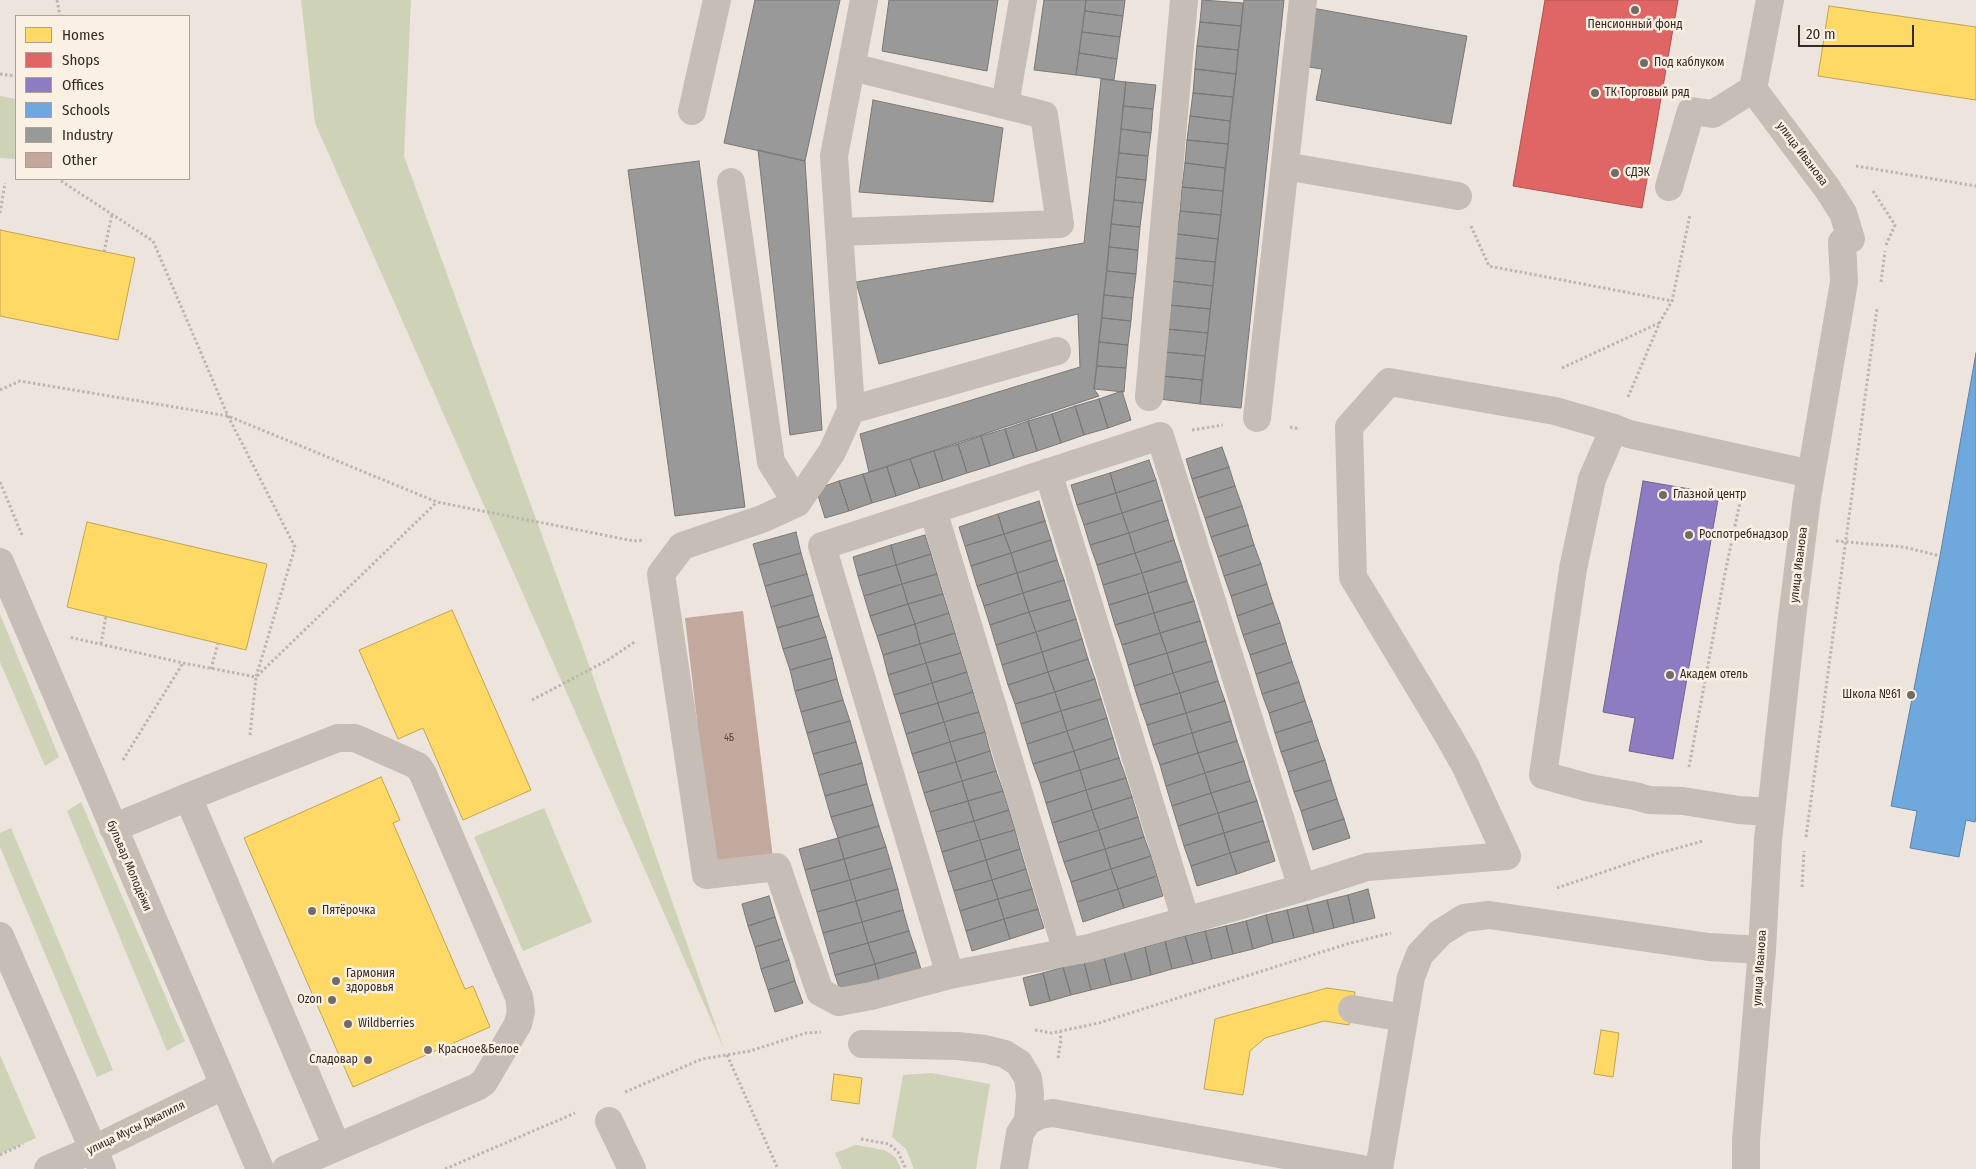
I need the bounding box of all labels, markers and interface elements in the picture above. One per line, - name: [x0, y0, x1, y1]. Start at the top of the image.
- marker: Пенсионный фонд: [1629, 4, 1641, 16]
- legend: [15, 15, 190, 180]
- scale bar: [1801, 15, 1917, 47]
- place label: Пенсионный фонд: [1587, 18, 1683, 32]
- text: 20 m: [1806, 25, 1836, 43]
- text: Homes: [62, 26, 104, 44]
- text: Shops: [62, 51, 100, 69]
- place label: Под каблуком: [1654, 56, 1724, 70]
- marker: Под каблуком: [1638, 57, 1650, 69]
- text: Offices: [62, 76, 104, 94]
- place label: ТК Торговый ряд: [1605, 86, 1690, 100]
- marker: ТК Торговый ряд: [1589, 87, 1601, 99]
- text: Schools: [62, 101, 110, 119]
- street label: улица Иванова: [1773, 119, 1831, 189]
- text: Industry: [62, 126, 113, 144]
- text: Other: [62, 151, 97, 169]
- place label: СДЭК: [1625, 166, 1650, 180]
- marker: СДЭК: [1609, 167, 1621, 179]
- place label: Глазной центр: [1673, 488, 1746, 502]
- marker: Глазной центр: [1657, 489, 1669, 501]
- street label: улица Иванова: [1787, 526, 1811, 604]
- place label: Роспотребнадзор: [1699, 528, 1788, 542]
- marker: Роспотребнадзор: [1683, 529, 1695, 541]
- place label: Академ отель: [1680, 668, 1748, 682]
- marker: Академ отель: [1664, 669, 1676, 681]
- place label: Школа №61: [1842, 688, 1901, 702]
- marker: Школа №61: [1905, 689, 1917, 701]
- house number: 4Б: [724, 732, 734, 744]
- street label: бульвар Молодёжи: [103, 818, 155, 914]
- place label: Пятёрочка: [322, 904, 376, 918]
- marker: Пятёрочка: [306, 905, 318, 917]
- street label: улица Иванова: [1750, 929, 1770, 1007]
- place label: Гармония здоровья: [346, 967, 395, 995]
- marker: Гармония здоровья: [330, 975, 342, 987]
- place label: Ozon: [297, 993, 322, 1007]
- marker: Ozon: [326, 994, 338, 1006]
- place label: Wildberries: [358, 1017, 414, 1031]
- marker: Wildberries: [342, 1018, 354, 1030]
- place label: Красное&Белое: [438, 1043, 519, 1057]
- marker: Красное&Белое: [422, 1044, 434, 1056]
- place label: Сладовар: [309, 1053, 358, 1067]
- marker: Сладовар: [362, 1054, 374, 1066]
- street label: улица Мусы Джалиля: [85, 1098, 187, 1158]

